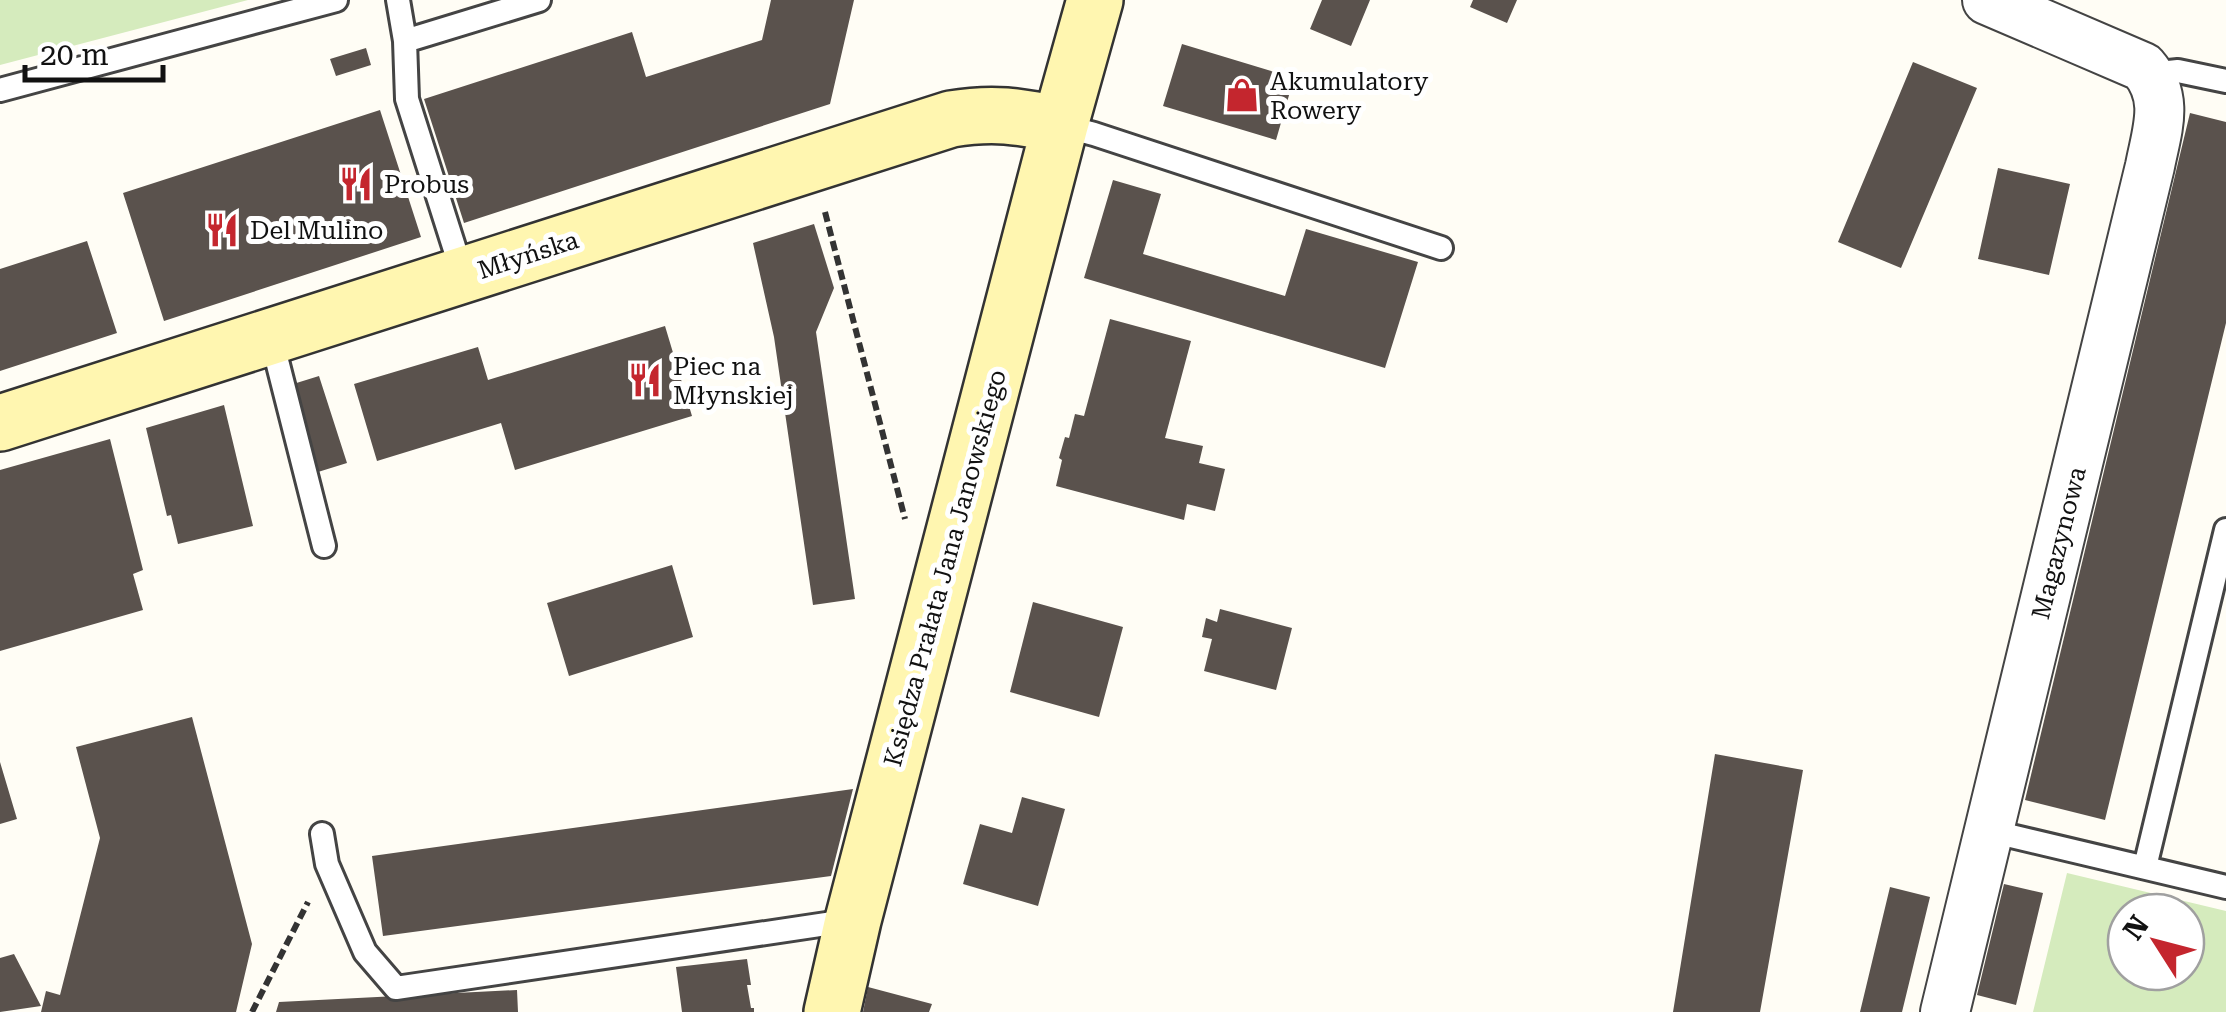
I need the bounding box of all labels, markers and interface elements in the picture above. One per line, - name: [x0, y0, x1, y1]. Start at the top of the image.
- scale bar: [25, 20, 162, 82]
- text: 20 m: [40, 37, 109, 72]
- place label: Akumulatory Rowery: [1270, 67, 1428, 125]
- shop icon: Akumulatory Rowery: [1223, 76, 1261, 114]
- restaurant icon: Probus: [337, 165, 375, 203]
- place label: Probus: [384, 170, 469, 199]
- restaurant icon: Del Mulino: [203, 211, 241, 249]
- place label: Del Mulino: [250, 216, 383, 245]
- street label: Młyńska: [474, 225, 582, 285]
- place label: Piec na Młynskiej: [673, 352, 794, 410]
- restaurant icon: Piec na Młynskiej: [626, 361, 664, 399]
- street label: Księdza Prałata Jana Janowskiego: [878, 366, 1012, 770]
- street label: Magazynowa: [2026, 463, 2092, 622]
- north arrow: [2106, 892, 2206, 992]
- text: N: [2116, 909, 2156, 946]

